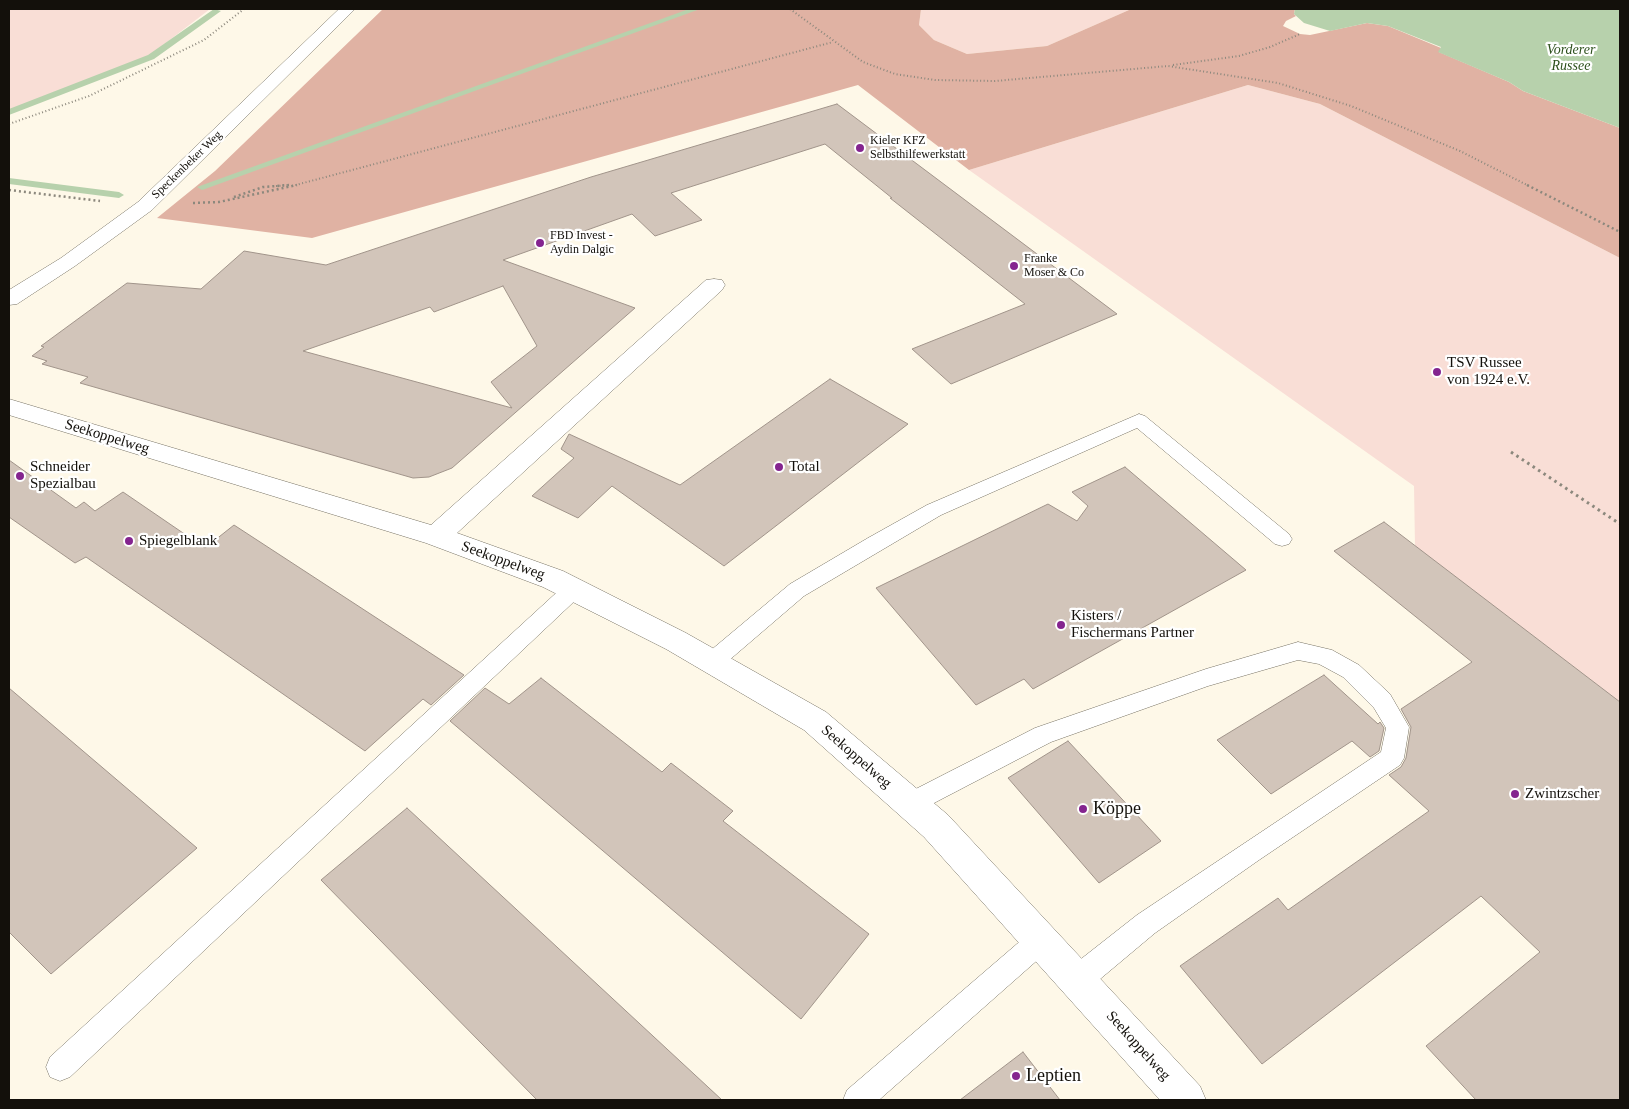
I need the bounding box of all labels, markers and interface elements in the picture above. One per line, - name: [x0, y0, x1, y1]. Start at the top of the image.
- water label: Vorderer Russee: [1547, 42, 1595, 74]
- street label: Speckenbeker Weg: [149, 128, 225, 202]
- place label: Kieler KFZ Selbsthilfewerkstatt: [870, 134, 965, 162]
- marker: Kieler KFZ Selbsthilfewerkstatt: [854, 142, 866, 154]
- place label: FBD Invest - Aydin Dalgic: [550, 229, 614, 257]
- marker: FBD Invest - Aydin Dalgic: [534, 237, 546, 249]
- place label: Franke Moser & Co: [1024, 252, 1084, 280]
- marker: Franke Moser & Co: [1008, 260, 1020, 272]
- place label: TSV Russee von 1924 e.V.: [1447, 354, 1530, 389]
- marker: TSV Russee von 1924 e.V.: [1431, 366, 1443, 378]
- street label: Seekoppelweg: [63, 416, 151, 458]
- place label: Schneider Spezialbau: [30, 458, 96, 493]
- place label: Total: [789, 458, 820, 476]
- marker: Total: [773, 461, 785, 473]
- marker: Schneider Spezialbau: [14, 470, 26, 482]
- place label: Spiegelblank: [139, 532, 217, 550]
- marker: Spiegelblank: [123, 535, 135, 547]
- street label: Seekoppelweg: [459, 538, 547, 584]
- place label: Kisters / Fischermans Partner: [1071, 607, 1194, 642]
- marker: Kisters / Fischermans Partner: [1055, 619, 1067, 631]
- street label: Seekoppelweg: [817, 722, 895, 792]
- place label: Zwintzscher: [1525, 785, 1599, 803]
- marker: Zwintzscher: [1509, 788, 1521, 800]
- place label: Köppe: [1093, 798, 1141, 820]
- marker: Köppe: [1077, 803, 1089, 815]
- street label: Seekoppelweg: [1102, 1007, 1174, 1085]
- place label: Leptien: [1026, 1065, 1081, 1087]
- marker: Leptien: [1010, 1070, 1022, 1082]

